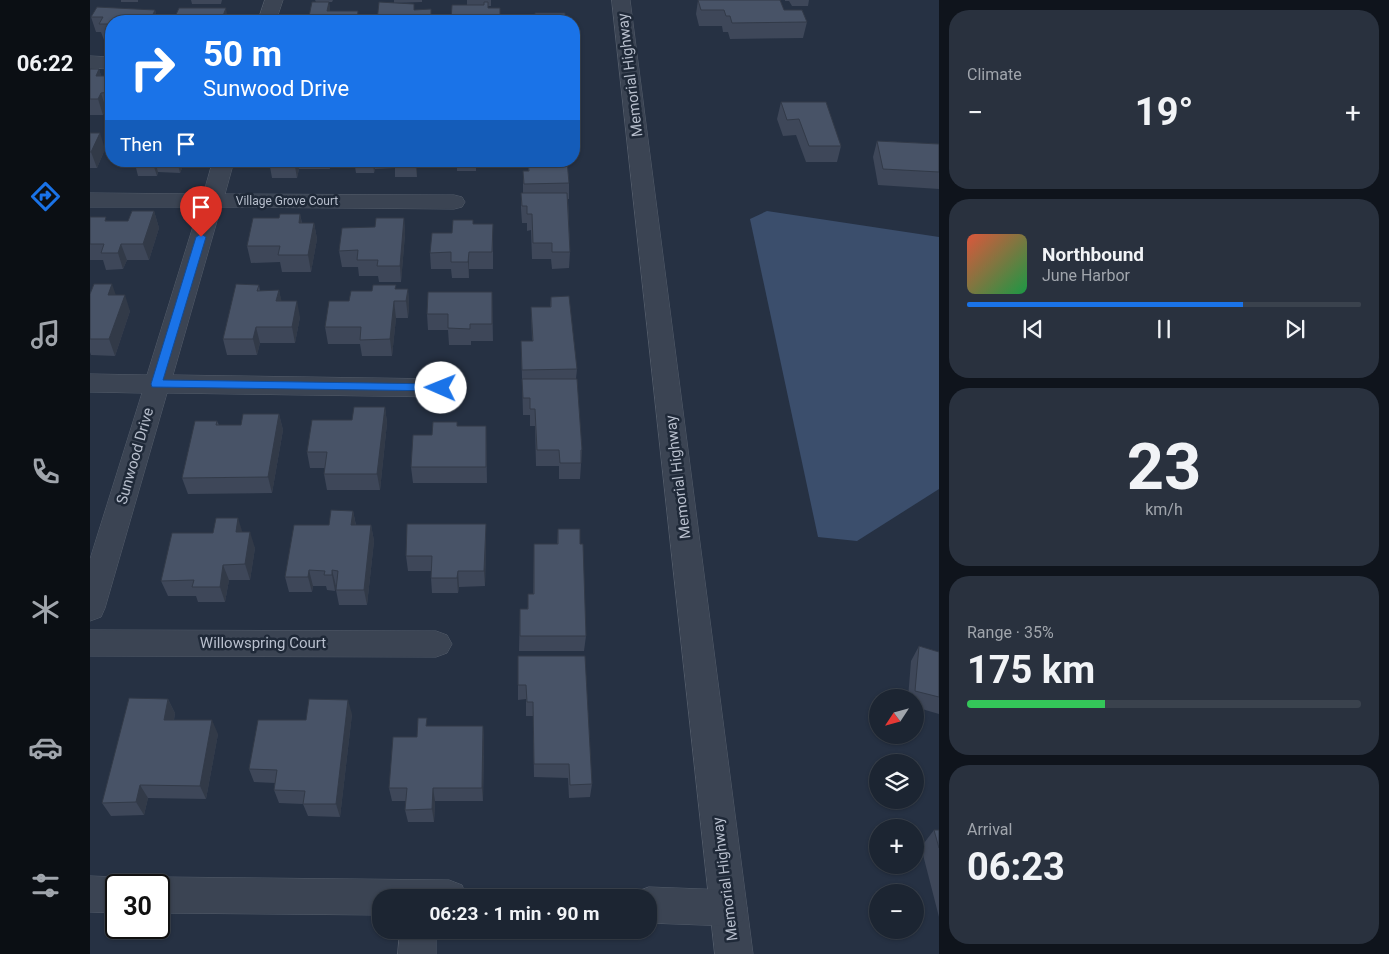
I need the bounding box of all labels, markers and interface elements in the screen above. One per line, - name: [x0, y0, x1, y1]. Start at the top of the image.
- street label: Memorial Highway: [613, 12, 647, 138]
- text: 50 m: [203, 34, 282, 75]
- icon: right: [120, 35, 185, 100]
- text: 06:22: [17, 51, 73, 76]
- text: Climate: [967, 65, 1022, 84]
- text: Sunwood Drive: [203, 76, 349, 101]
- text: 19°: [1135, 90, 1193, 134]
- text: −: [967, 96, 983, 129]
- text: +: [1345, 96, 1361, 129]
- icon: arrive: [172, 130, 200, 158]
- text: Then: [120, 133, 162, 156]
- icon: directions: [28, 179, 63, 214]
- pin: [180, 186, 222, 237]
- icon: arrive: [187, 193, 215, 221]
- street label: Village Grove Court: [236, 194, 338, 208]
- text: Northbound: [1042, 243, 1144, 266]
- text: June Harbor: [1042, 266, 1130, 285]
- icon: previous: [1019, 315, 1047, 343]
- icon: pause: [1150, 315, 1178, 343]
- icon: next: [1281, 315, 1309, 343]
- icon: music: [28, 317, 63, 352]
- position arrow: [414, 361, 466, 413]
- street label: Sunwood Drive: [113, 406, 157, 506]
- street label: Memorial Highway: [661, 414, 695, 540]
- text: 23: [1127, 429, 1201, 505]
- icon: phone: [28, 454, 63, 489]
- text: km/h: [1145, 500, 1183, 519]
- icon: climate: [28, 592, 63, 627]
- text: Range · 35%: [967, 623, 1054, 642]
- street label: Willowspring Court: [200, 634, 326, 652]
- text: 175 km: [967, 648, 1095, 692]
- north arrow: [869, 689, 924, 744]
- map controls: [869, 689, 924, 939]
- icon: car: [28, 730, 63, 765]
- button: layers: [869, 754, 924, 809]
- street label: Memorial Highway: [708, 816, 742, 942]
- button: +: [869, 819, 924, 874]
- text: Arrival: [967, 820, 1012, 839]
- text: 06:23: [967, 845, 1065, 889]
- icon: filters: [28, 868, 63, 903]
- speed limit sign: 30: [105, 874, 170, 939]
- button: −: [869, 884, 924, 939]
- text: 06:23 · 1 min · 90 m: [429, 902, 600, 925]

